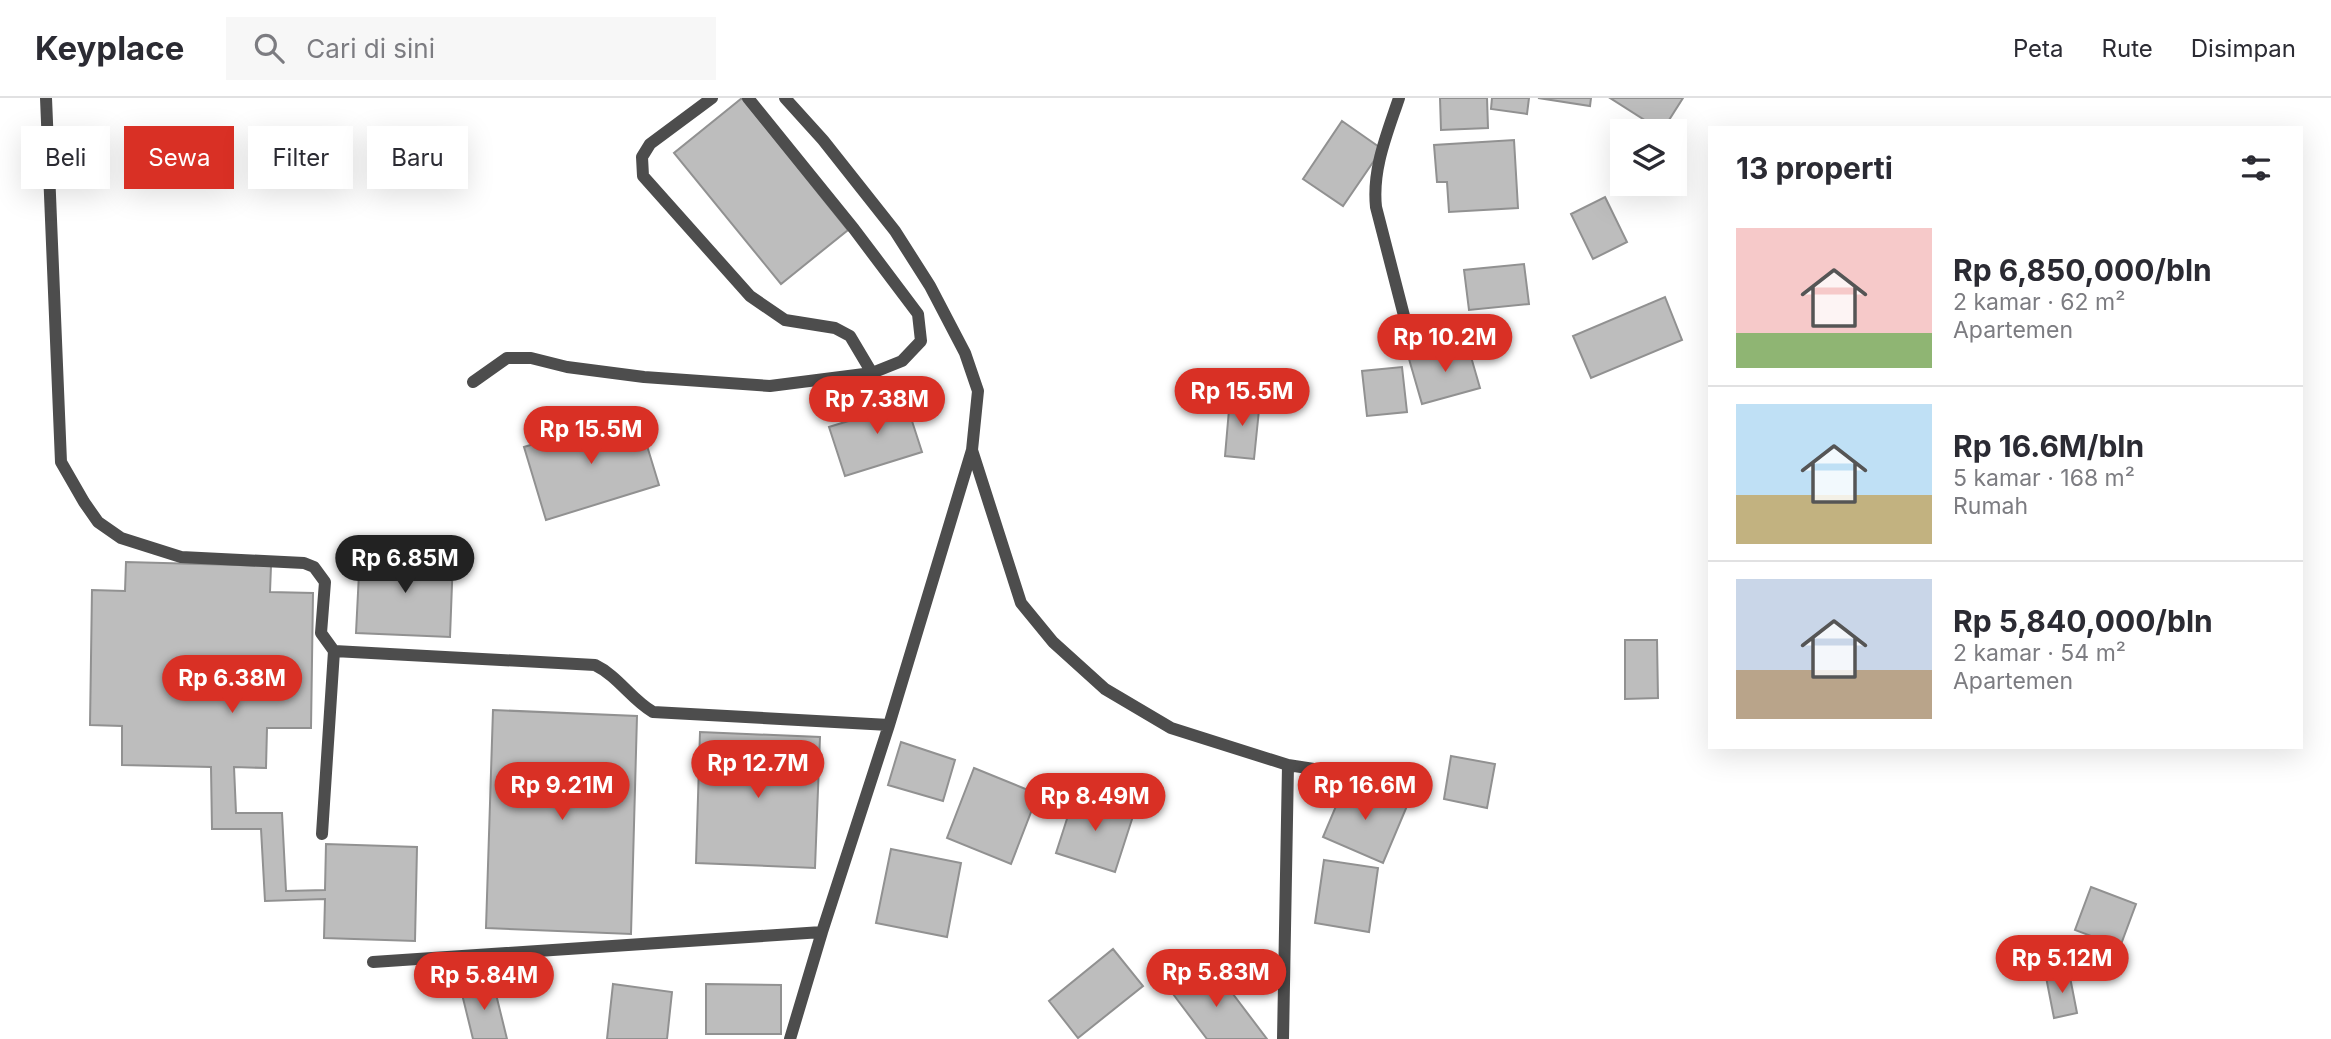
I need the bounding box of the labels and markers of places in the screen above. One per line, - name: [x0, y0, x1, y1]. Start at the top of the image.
- pin: Rp 10.2M: [1373, 314, 1517, 374]
- pin: Rp 15.5M: [1170, 368, 1314, 428]
- pin: Rp 7.38M: [805, 376, 949, 436]
- pin: Rp 15.5M: [519, 406, 663, 466]
- pin: Rp 6.85M: [333, 536, 477, 595]
- pin: Rp 6.38M: [160, 656, 304, 715]
- pin: Rp 12.7M: [686, 740, 830, 800]
- pin: Rp 9.21M: [490, 762, 634, 822]
- pin: Rp 16.6M: [1293, 762, 1437, 822]
- pin: Rp 8.49M: [1023, 774, 1167, 833]
- pin: Rp 5.12M: [1990, 936, 2134, 995]
- pin: Rp 5.83M: [1144, 950, 1288, 1009]
- pin: Rp 5.84M: [412, 953, 556, 1012]

